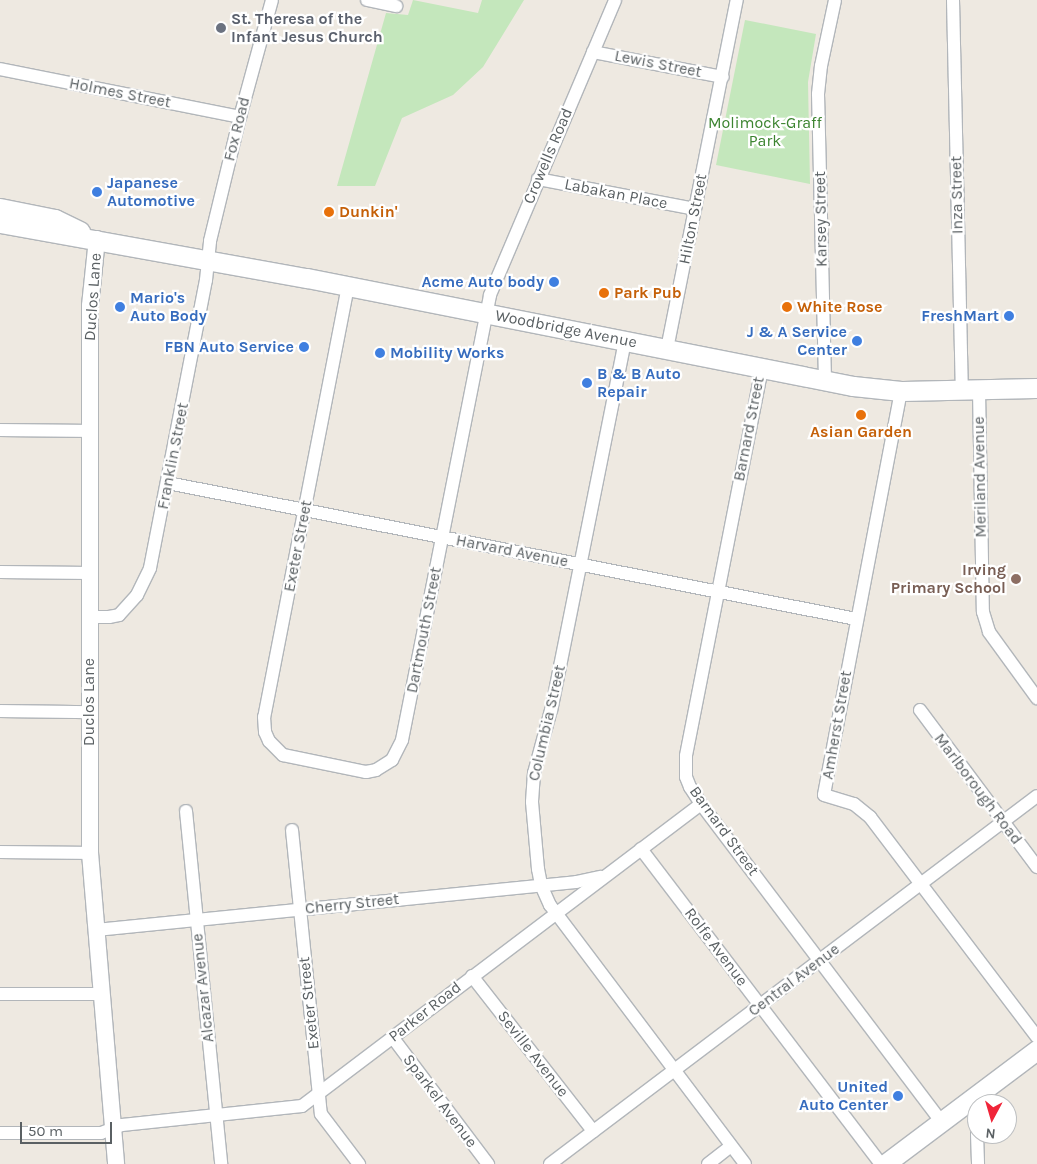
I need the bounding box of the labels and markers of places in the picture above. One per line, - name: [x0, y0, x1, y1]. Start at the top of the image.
- place label: St. Theresa of the Infant Jesus Church: [231, 9, 383, 47]
- marker: St. Theresa of the Infant Jesus Church: [215, 22, 227, 34]
- place label: Japanese Automotive: [107, 173, 195, 211]
- marker: Japanese Automotive: [91, 186, 103, 198]
- place label: Dunkin': [339, 202, 398, 222]
- marker: Dunkin': [323, 206, 335, 218]
- place label: Acme Auto body: [422, 272, 544, 292]
- marker: Acme Auto body: [548, 276, 560, 288]
- place label: Park Pub: [614, 283, 682, 303]
- marker: Park Pub: [598, 287, 610, 299]
- place label: Mario's Auto Body: [130, 288, 207, 326]
- place label: White Rose: [797, 297, 882, 317]
- marker: Mario's Auto Body: [114, 301, 126, 313]
- marker: White Rose: [781, 301, 793, 313]
- place label: FreshMart: [921, 306, 999, 326]
- marker: FreshMart: [1003, 310, 1015, 322]
- place label: J & A Service Center: [747, 322, 847, 360]
- marker: J & A Service Center: [851, 335, 863, 347]
- place label: FBN Auto Service: [164, 337, 294, 357]
- marker: FBN Auto Service: [298, 341, 310, 353]
- place label: Mobility Works: [390, 343, 504, 363]
- marker: Mobility Works: [374, 347, 386, 359]
- place label: B & B Auto Repair: [597, 364, 681, 402]
- marker: B & B Auto Repair: [581, 377, 593, 389]
- marker: Asian Garden: [855, 409, 867, 421]
- place label: Asian Garden: [810, 422, 912, 442]
- place label: Irving Primary School: [891, 560, 1006, 598]
- marker: Irving Primary School: [1010, 573, 1022, 585]
- place label: United Auto Center: [799, 1077, 888, 1115]
- marker: United Auto Center: [892, 1090, 904, 1102]

